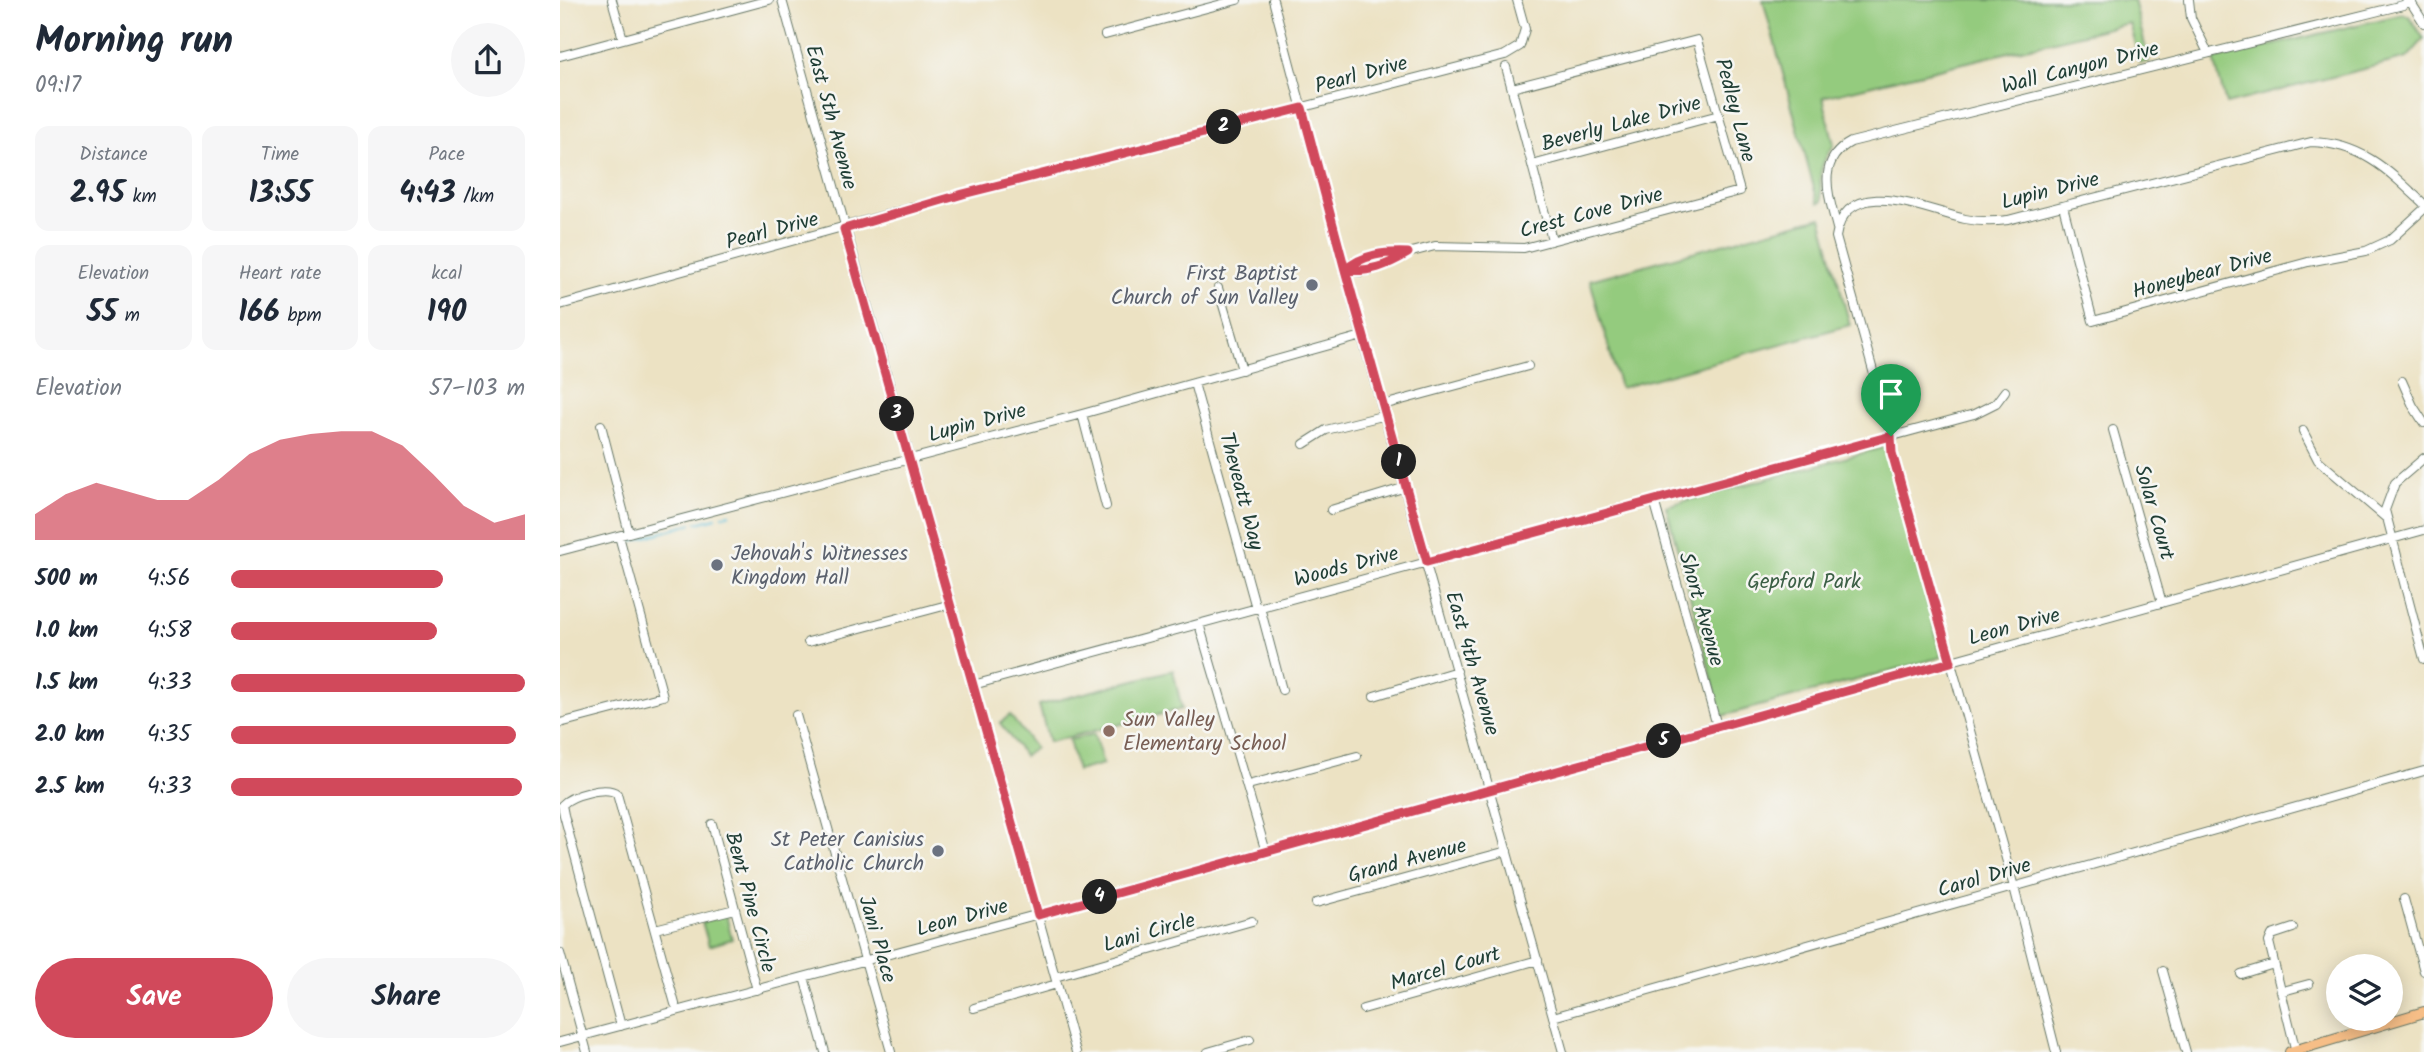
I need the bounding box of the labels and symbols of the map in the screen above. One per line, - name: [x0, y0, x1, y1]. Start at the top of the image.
- street label: Wall Canyon Drive: [1998, 33, 2163, 104]
- street label: East 5th Avenue: [795, 41, 866, 194]
- street label: Pearl Drive: [1311, 47, 1412, 104]
- street label: Pedley Lane: [1705, 55, 1764, 166]
- street label: Beverly Lake Drive: [1538, 87, 1706, 162]
- pin: 2: [1206, 110, 1242, 144]
- street label: Lupin Drive: [1998, 163, 2103, 220]
- street label: Crest Cove Drive: [1516, 178, 1667, 248]
- street label: Pearl Drive: [722, 203, 823, 260]
- street label: Honeybear Drive: [2129, 240, 2277, 309]
- place label: First Baptist Church of Sun Valley: [1111, 258, 1299, 315]
- marker: First Baptist Church of Sun Valley: [1304, 277, 1320, 293]
- pin: [1861, 364, 1921, 436]
- street label: Lupin Drive: [925, 394, 1030, 452]
- pin: 3: [880, 396, 914, 432]
- street label: Theveatt Way: [1209, 429, 1272, 554]
- pin: 1: [1382, 444, 1416, 480]
- street label: Solar Court: [2124, 461, 2183, 565]
- place label: Jehovah's Witnesses Kingdom Hall: [731, 538, 908, 595]
- street label: Woods Drive: [1290, 538, 1403, 597]
- street label: Short Avenue: [1669, 549, 1733, 671]
- marker: Jehovah's Witnesses Kingdom Hall: [709, 557, 725, 573]
- park label: Gepford Park: [1747, 566, 1861, 599]
- street label: East 4th Avenue: [1435, 587, 1508, 740]
- street label: Leon Drive: [1965, 599, 2065, 656]
- place label: Sun Valley Elementary School: [1123, 704, 1286, 761]
- marker: Sun Valley Elementary School: [1101, 723, 1117, 739]
- pin: 5: [1646, 724, 1682, 758]
- place label: St Peter Canisius Catholic Church: [771, 824, 924, 881]
- street label: Bent Pine Circle: [715, 828, 784, 977]
- street label: Grand Avenue: [1344, 830, 1471, 893]
- marker: St Peter Canisius Catholic Church: [930, 843, 946, 859]
- street label: Carol Drive: [1934, 849, 2036, 908]
- pin: 4: [1082, 880, 1118, 914]
- street label: Leon Drive: [913, 890, 1013, 947]
- street label: Jani Place: [848, 892, 905, 987]
- street label: Lani Circle: [1099, 904, 1200, 962]
- street label: Marcel Court: [1387, 938, 1505, 1001]

